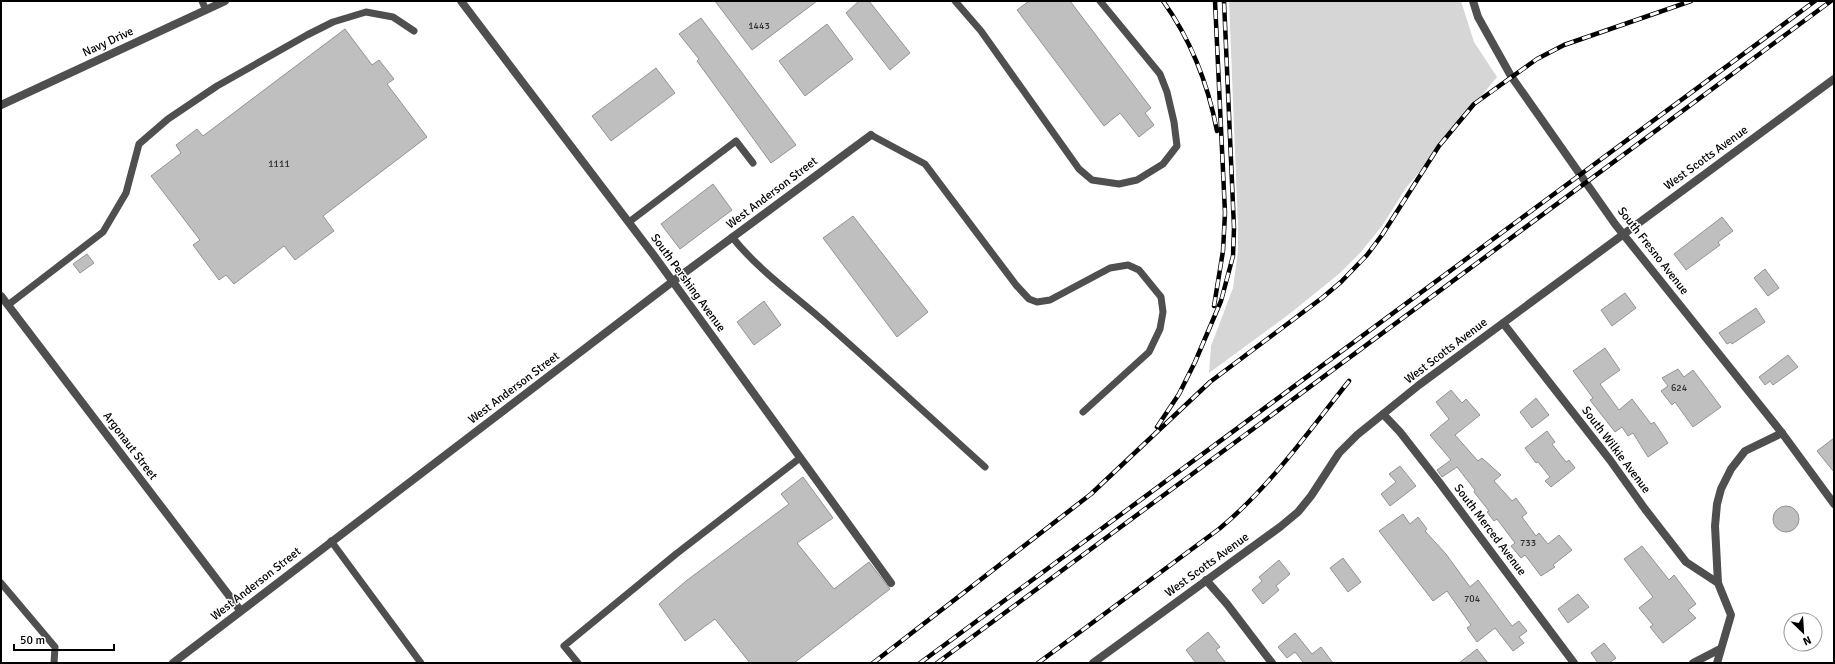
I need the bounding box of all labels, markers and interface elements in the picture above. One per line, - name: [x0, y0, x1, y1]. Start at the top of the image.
- house number: 1443: [748, 20, 770, 32]
- street label: Navy Drive: [80, 24, 136, 60]
- street label: West Scotts Avenue: [1661, 123, 1751, 193]
- street label: West Anderson Street: [723, 154, 821, 232]
- house number: 1111: [268, 158, 290, 170]
- street label: South Fresno Avenue: [1614, 204, 1692, 298]
- street label: South Pershing Avenue: [647, 231, 729, 335]
- street label: West Scotts Avenue: [1402, 315, 1490, 387]
- street label: West Anderson Street: [465, 349, 563, 427]
- house number: 624: [1671, 382, 1688, 394]
- street label: South Wilkie Avenue: [1578, 403, 1654, 497]
- street label: Argonaut Street: [99, 409, 161, 483]
- street label: South Merced Avenue: [1451, 481, 1529, 579]
- street label: West Scotts Avenue: [1162, 530, 1252, 600]
- house number: 733: [1520, 537, 1536, 549]
- street label: West Anderson Street: [208, 544, 304, 624]
- house number: 704: [1464, 593, 1481, 605]
- north arrow: [1783, 612, 1823, 652]
- scale bar: [14, 626, 114, 652]
- text: 50 m: [20, 633, 45, 648]
- text: N: [1801, 633, 1813, 648]

